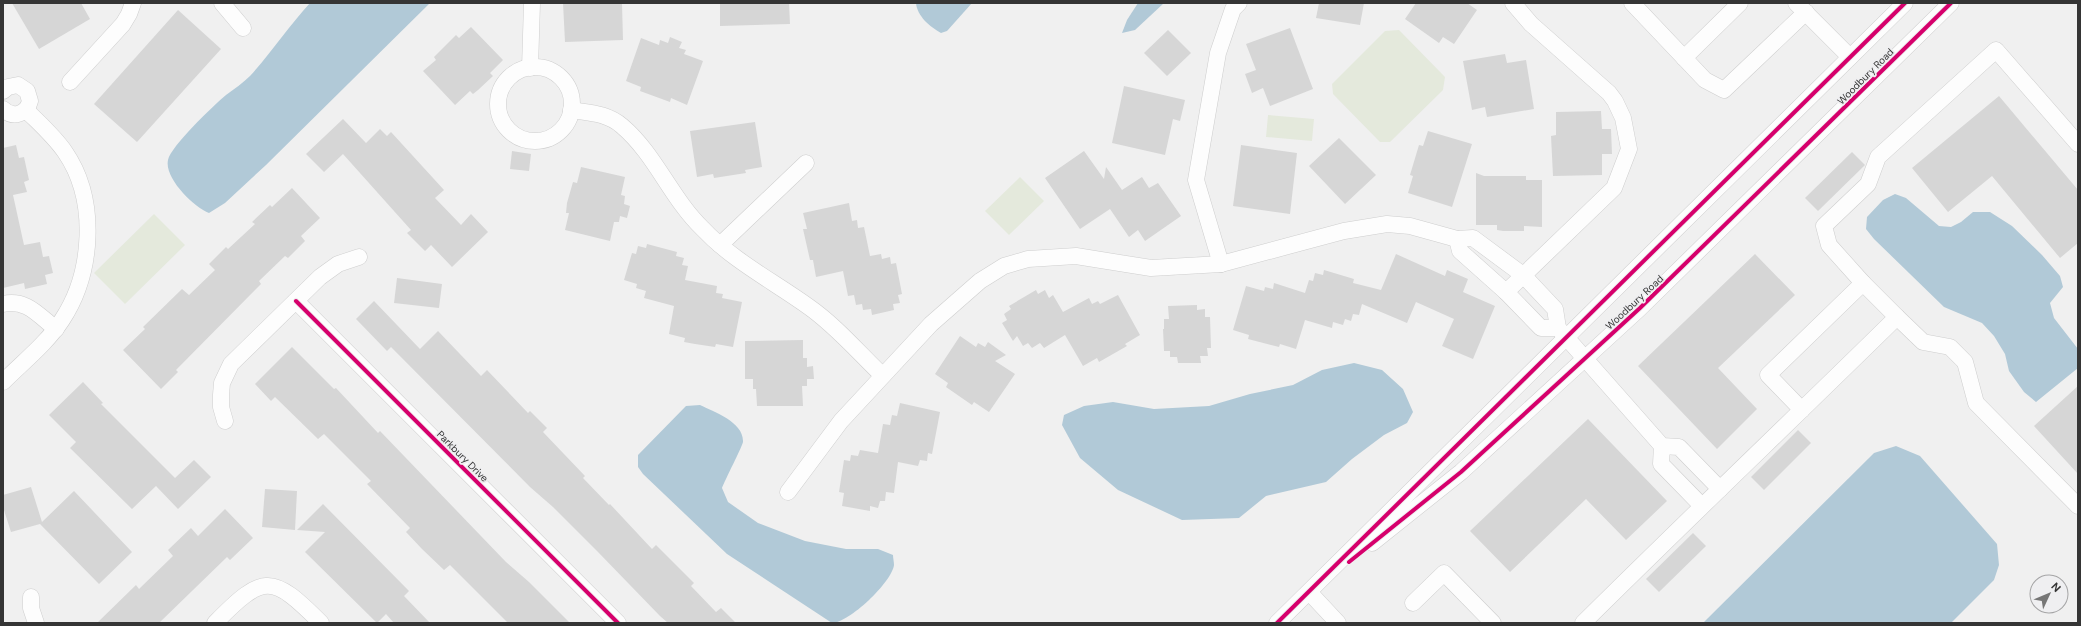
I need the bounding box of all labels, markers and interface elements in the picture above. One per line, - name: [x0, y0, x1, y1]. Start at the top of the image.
- street label: Woodbury Road: [1834, 45, 1896, 107]
- street label: Woodbury Road: [1603, 272, 1666, 333]
- street label: Parkbury Drive: [434, 428, 491, 485]
- north arrow: [2029, 574, 2069, 614]
- text: N: [2048, 579, 2064, 595]

